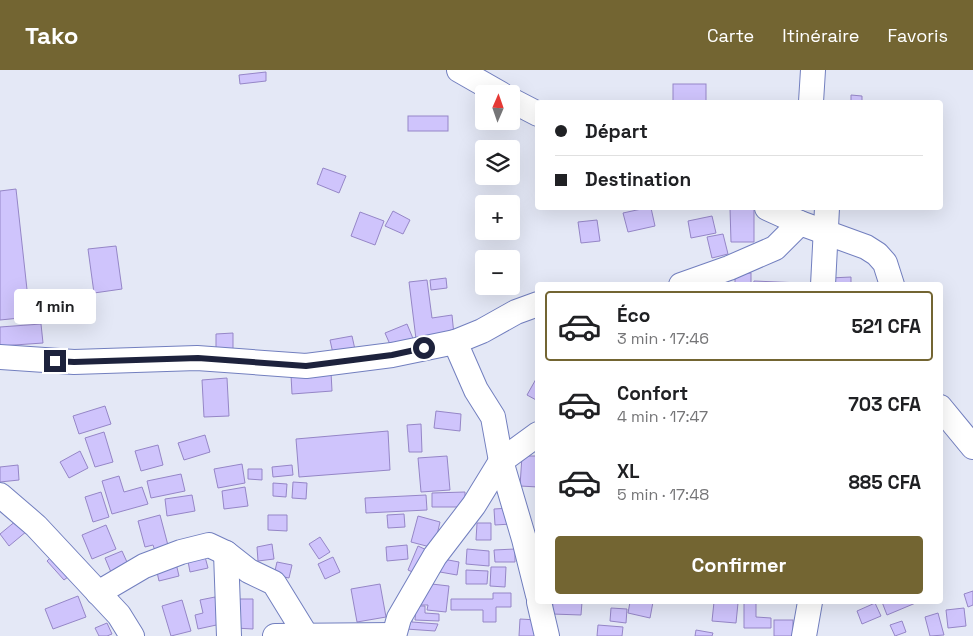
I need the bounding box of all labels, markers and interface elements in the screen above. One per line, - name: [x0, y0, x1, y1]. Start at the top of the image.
- text: Tako: [25, 20, 78, 51]
- text: Carte: [707, 24, 754, 47]
- text: Itinéraire: [782, 24, 859, 47]
- text: Favoris: [887, 24, 948, 47]
- north arrow: [475, 85, 520, 130]
- map controls: [475, 85, 520, 295]
- text: Départ: [585, 119, 648, 144]
- button: layers: [475, 140, 520, 185]
- text: Destination: [585, 167, 691, 192]
- button: +: [475, 195, 520, 240]
- button: −: [475, 250, 520, 295]
- callout: 1 min: [14, 288, 96, 324]
- text: 1 min: [35, 296, 75, 317]
- text: Éco: [617, 303, 650, 328]
- icon: car: [557, 304, 602, 349]
- text: 521 CFA: [851, 314, 921, 339]
- text: 3 min · 17:46: [617, 328, 709, 349]
- route start: [413, 337, 435, 359]
- route end: [44, 350, 66, 372]
- text: Confort: [617, 381, 688, 406]
- icon: car: [557, 382, 602, 427]
- text: 703 CFA: [848, 392, 921, 417]
- text: 4 min · 17:47: [617, 406, 708, 427]
- text: XL: [617, 459, 640, 484]
- icon: car: [557, 460, 602, 505]
- text: 885 CFA: [848, 470, 921, 495]
- text: 5 min · 17:48: [617, 484, 709, 505]
- button: Confirmer: [555, 536, 923, 594]

